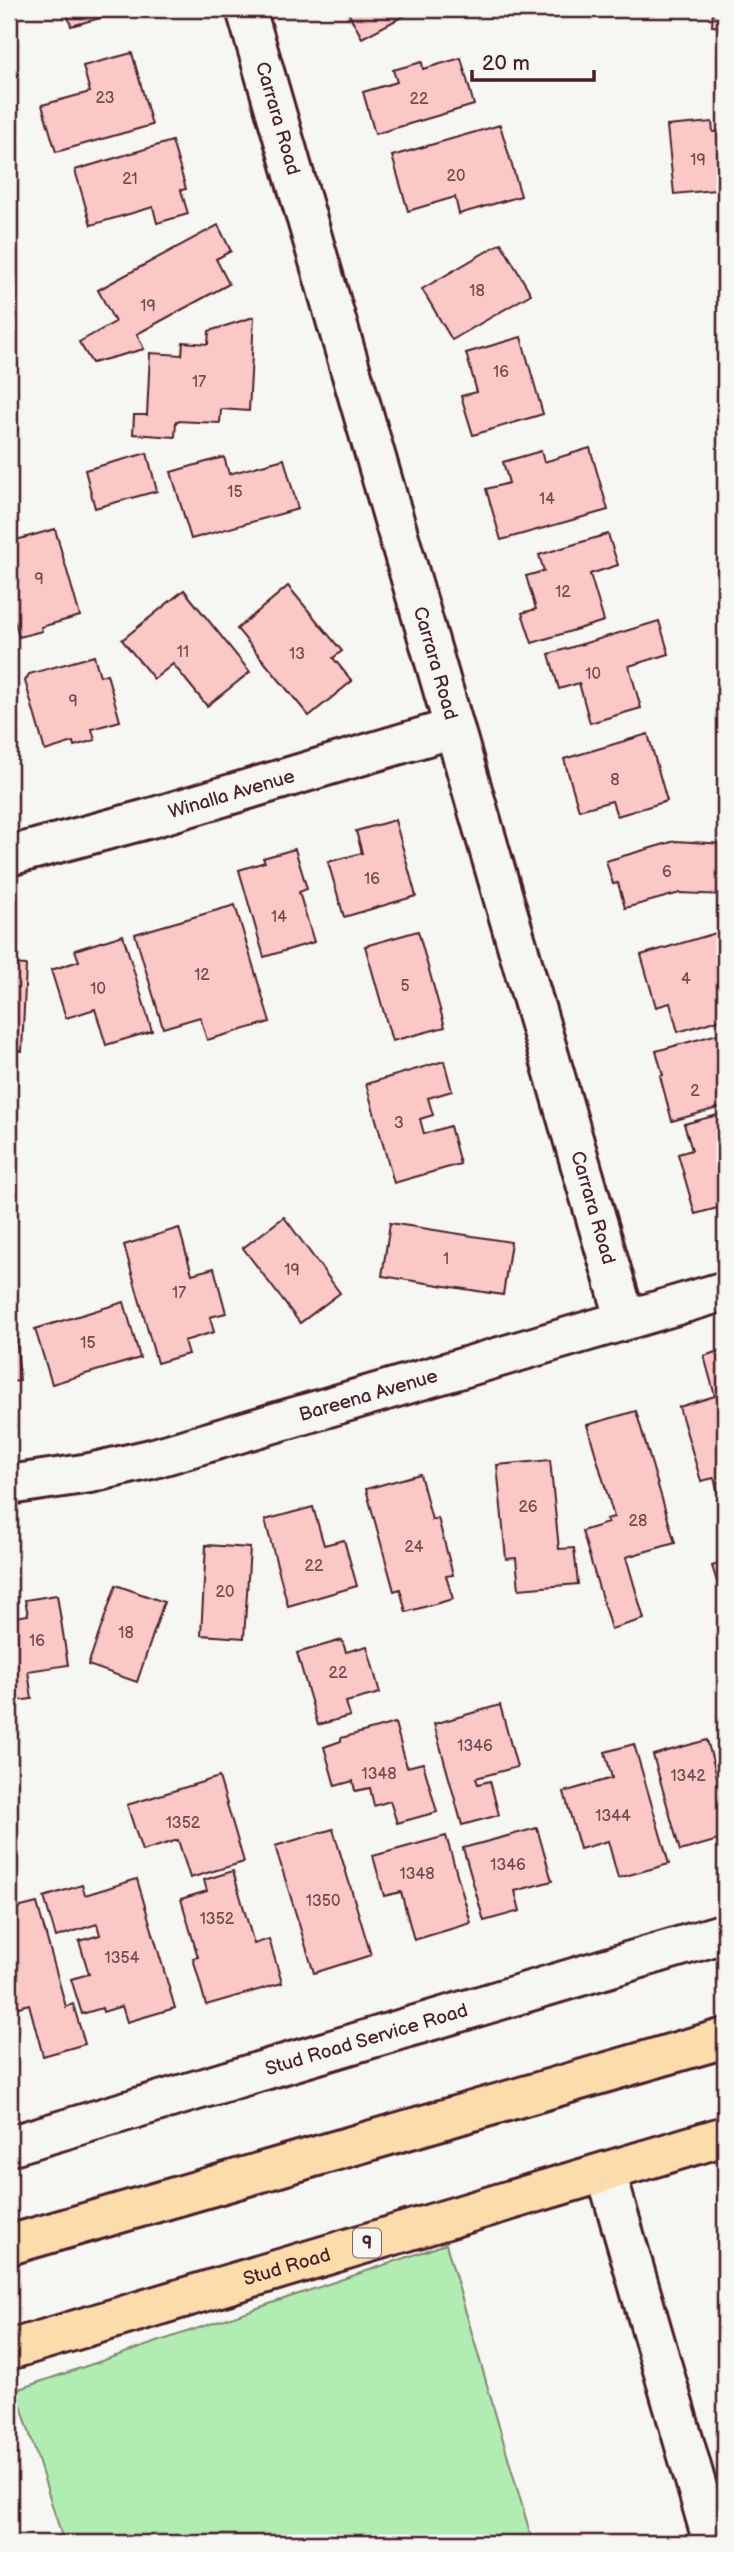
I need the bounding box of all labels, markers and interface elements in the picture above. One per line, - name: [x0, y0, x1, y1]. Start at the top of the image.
- scale bar: [472, 38, 594, 82]
- text: 20 m: [482, 51, 530, 76]
- street label: Carrara Road: [250, 59, 305, 178]
- house number: 23: [96, 89, 115, 108]
- house number: 22: [410, 90, 429, 109]
- house number: 19: [690, 151, 706, 170]
- house number: 20: [447, 167, 465, 186]
- house number: 21: [122, 170, 138, 189]
- house number: 18: [469, 282, 485, 301]
- house number: 19: [140, 297, 156, 316]
- house number: 16: [493, 363, 509, 382]
- house number: 17: [192, 373, 206, 392]
- house number: 15: [227, 483, 243, 502]
- house number: 14: [539, 490, 555, 509]
- house number: 9: [34, 570, 44, 589]
- house number: 12: [555, 583, 571, 602]
- street label: Carrara Road: [408, 604, 463, 722]
- house number: 11: [177, 643, 189, 662]
- house number: 13: [289, 645, 305, 664]
- house number: 10: [585, 665, 601, 684]
- house number: 9: [68, 692, 78, 711]
- street label: Winalla Avenue: [166, 764, 297, 824]
- house number: 8: [610, 771, 620, 790]
- house number: 6: [662, 863, 672, 882]
- house number: 16: [364, 870, 380, 889]
- house number: 14: [271, 908, 287, 927]
- house number: 12: [194, 966, 210, 985]
- house number: 4: [681, 970, 691, 989]
- house number: 5: [400, 977, 410, 996]
- house number: 10: [90, 980, 106, 999]
- house number: 2: [690, 1082, 700, 1101]
- house number: 3: [394, 1114, 404, 1133]
- street label: Carrara Road: [566, 1148, 620, 1267]
- house number: 1: [443, 1250, 449, 1269]
- house number: 19: [284, 1261, 300, 1280]
- house number: 17: [172, 1284, 186, 1303]
- house number: 15: [80, 1334, 96, 1353]
- street label: Bareena Avenue: [296, 1364, 440, 1427]
- house number: 26: [518, 1498, 538, 1517]
- house number: 28: [629, 1512, 647, 1531]
- house number: 24: [405, 1538, 424, 1557]
- house number: 22: [305, 1557, 324, 1576]
- house number: 20: [216, 1583, 234, 1602]
- house number: 18: [118, 1624, 134, 1643]
- house number: 16: [29, 1632, 45, 1651]
- house number: 22: [329, 1664, 348, 1683]
- house number: 1346: [457, 1737, 493, 1756]
- house number: 1348: [361, 1765, 397, 1784]
- house number: 1342: [670, 1767, 706, 1786]
- house number: 1344: [595, 1807, 631, 1826]
- house number: 1352: [166, 1814, 201, 1833]
- house number: 1346: [490, 1856, 526, 1875]
- house number: 1348: [399, 1865, 435, 1884]
- house number: 1350: [306, 1892, 340, 1911]
- house number: 1352: [200, 1910, 235, 1929]
- house number: 1354: [105, 1949, 140, 1968]
- street label: Stud Road Service Road: [262, 1999, 471, 2081]
- road number: 9: [353, 2228, 381, 2258]
- street label: Stud Road: [241, 2243, 333, 2291]

